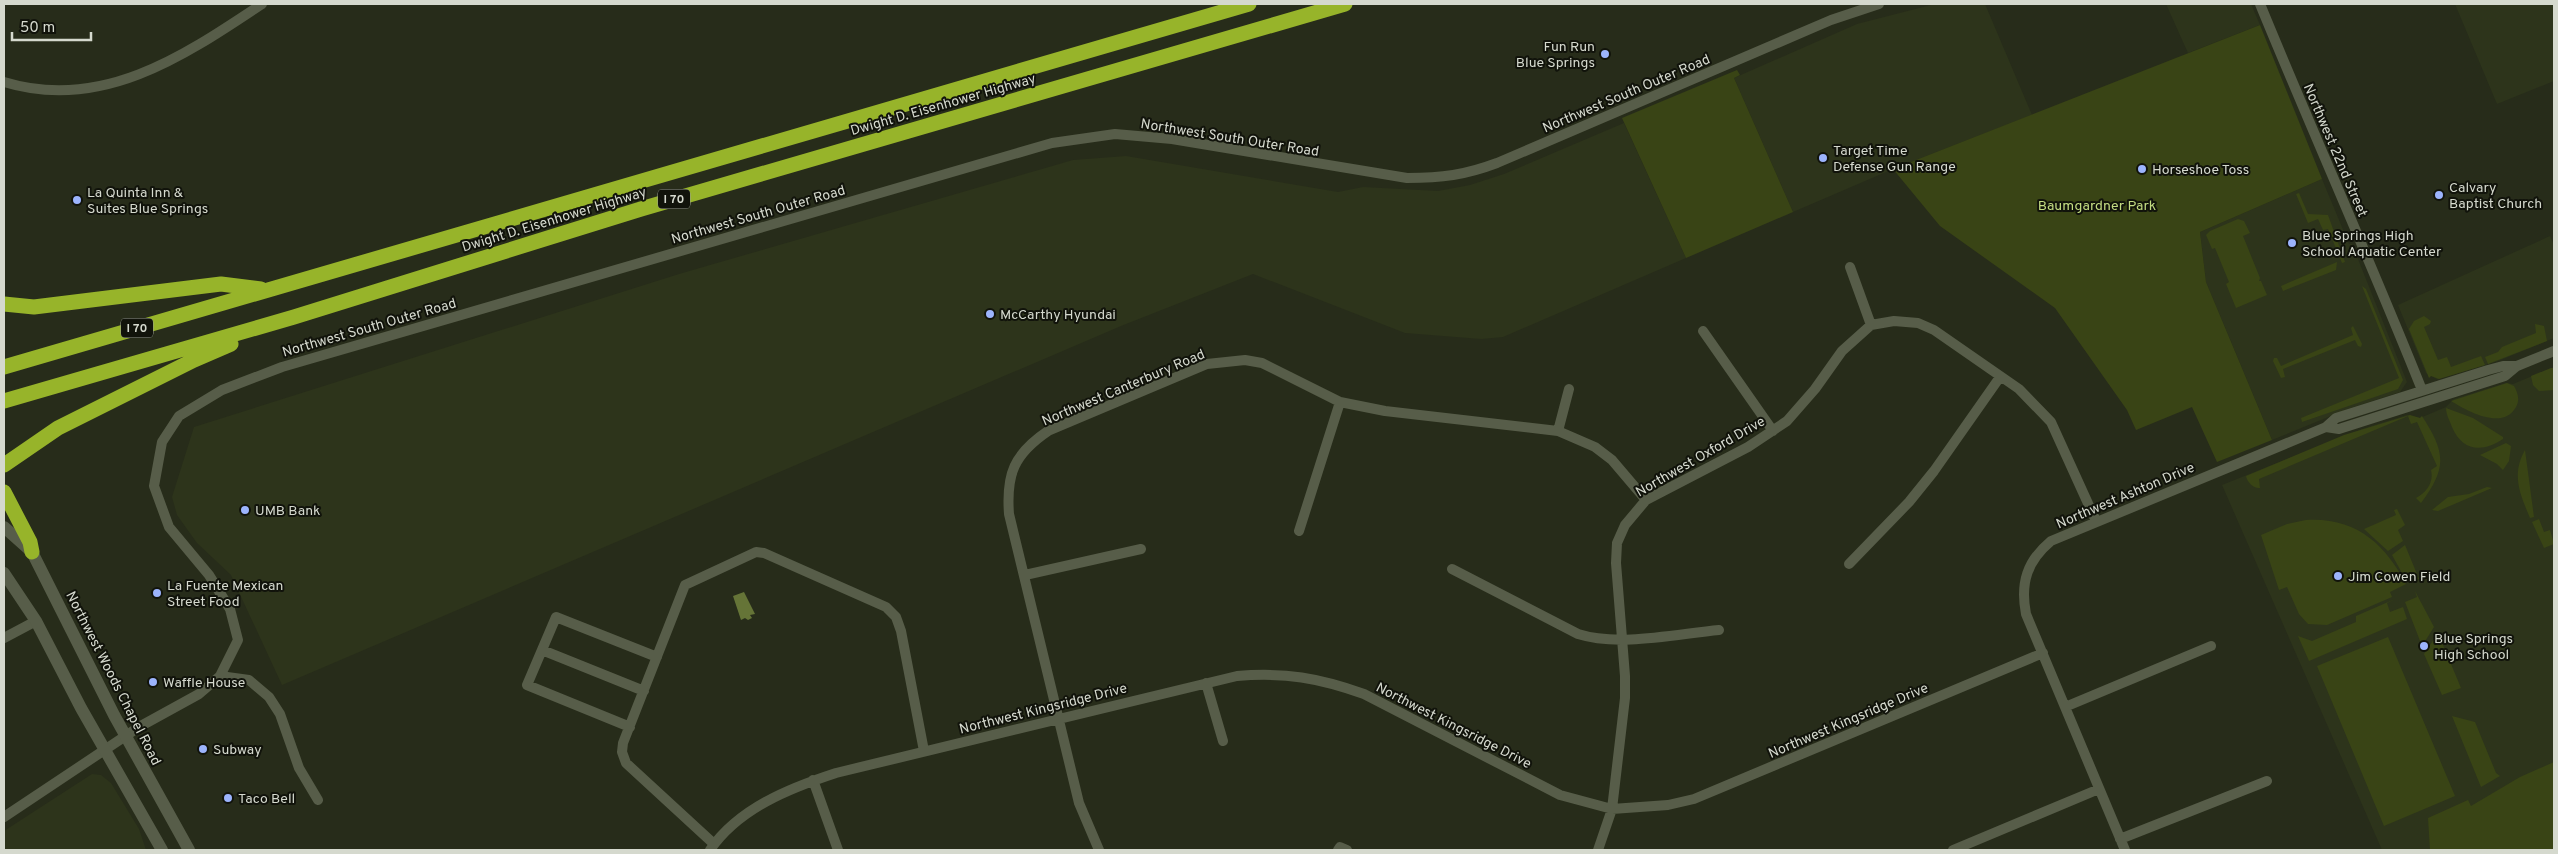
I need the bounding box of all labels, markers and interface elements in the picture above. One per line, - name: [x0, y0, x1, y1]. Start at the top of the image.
- scale bar: [12, 10, 91, 42]
- text: 50 m: [20, 19, 55, 38]
- place label: Fun Run Blue Springs: [1516, 39, 1595, 72]
- marker: Fun Run Blue Springs: [1599, 48, 1611, 60]
- street label: Northwest South Outer Road: [1540, 51, 1713, 137]
- street label: Dwight D. Eisenhower Highway: [849, 71, 1038, 140]
- street label: Northwest 22nd Street: [2299, 81, 2370, 220]
- street label: Northwest South Outer Road: [1139, 116, 1320, 161]
- place label: Target Time Defense Gun Range: [1833, 143, 1956, 176]
- marker: Target Time Defense Gun Range: [1817, 152, 1829, 164]
- place label: Horseshoe Toss: [2152, 162, 2249, 179]
- marker: Horseshoe Toss: [2136, 163, 2148, 175]
- place label: Calvary Baptist Church: [2449, 180, 2542, 213]
- street label: Northwest South Outer Road: [669, 182, 847, 248]
- street label: Dwight D. Eisenhower Highway: [460, 184, 649, 257]
- place label: La Quinta Inn & Suites Blue Springs: [87, 185, 208, 218]
- marker: Calvary Baptist Church: [2433, 189, 2445, 201]
- road number: I 70: [658, 190, 690, 208]
- marker: La Quinta Inn & Suites Blue Springs: [71, 194, 83, 206]
- park label: Baumgardner Park: [2038, 198, 2156, 215]
- place label: Blue Springs High School Aquatic Center: [2302, 228, 2442, 261]
- marker: Blue Springs High School Aquatic Center: [2286, 237, 2298, 249]
- street label: Northwest South Outer Road: [280, 295, 458, 361]
- place label: McCarthy Hyundai: [1000, 307, 1116, 324]
- marker: McCarthy Hyundai: [984, 308, 996, 320]
- road number: I 70: [121, 318, 153, 338]
- street label: Northwest Canterbury Road: [1040, 346, 1208, 430]
- street label: Northwest Oxford Drive: [1633, 413, 1769, 501]
- street label: Northwest Ashton Drive: [2054, 460, 2197, 533]
- place label: UMB Bank: [255, 503, 321, 520]
- marker: UMB Bank: [239, 504, 251, 516]
- place label: Jim Cowen Field: [2348, 569, 2450, 586]
- marker: Jim Cowen Field: [2332, 570, 2344, 582]
- place label: La Fuente Mexican Street Food: [167, 578, 283, 611]
- marker: La Fuente Mexican Street Food: [151, 587, 163, 599]
- street label: Northwest Woods Chapel Road: [61, 589, 164, 769]
- place label: Blue Springs High School: [2434, 631, 2513, 664]
- marker: Blue Springs High School: [2418, 640, 2430, 652]
- place label: Waffle House: [163, 675, 245, 692]
- marker: Waffle House: [147, 676, 159, 688]
- street label: Northwest Kingsridge Drive: [958, 680, 1129, 739]
- street label: Northwest Kingsridge Drive: [1373, 680, 1534, 773]
- street label: Northwest Kingsridge Drive: [1766, 680, 1931, 763]
- place label: Subway: [213, 742, 262, 759]
- marker: Subway: [197, 743, 209, 755]
- place label: Taco Bell: [238, 791, 295, 808]
- marker: Taco Bell: [222, 792, 234, 804]

